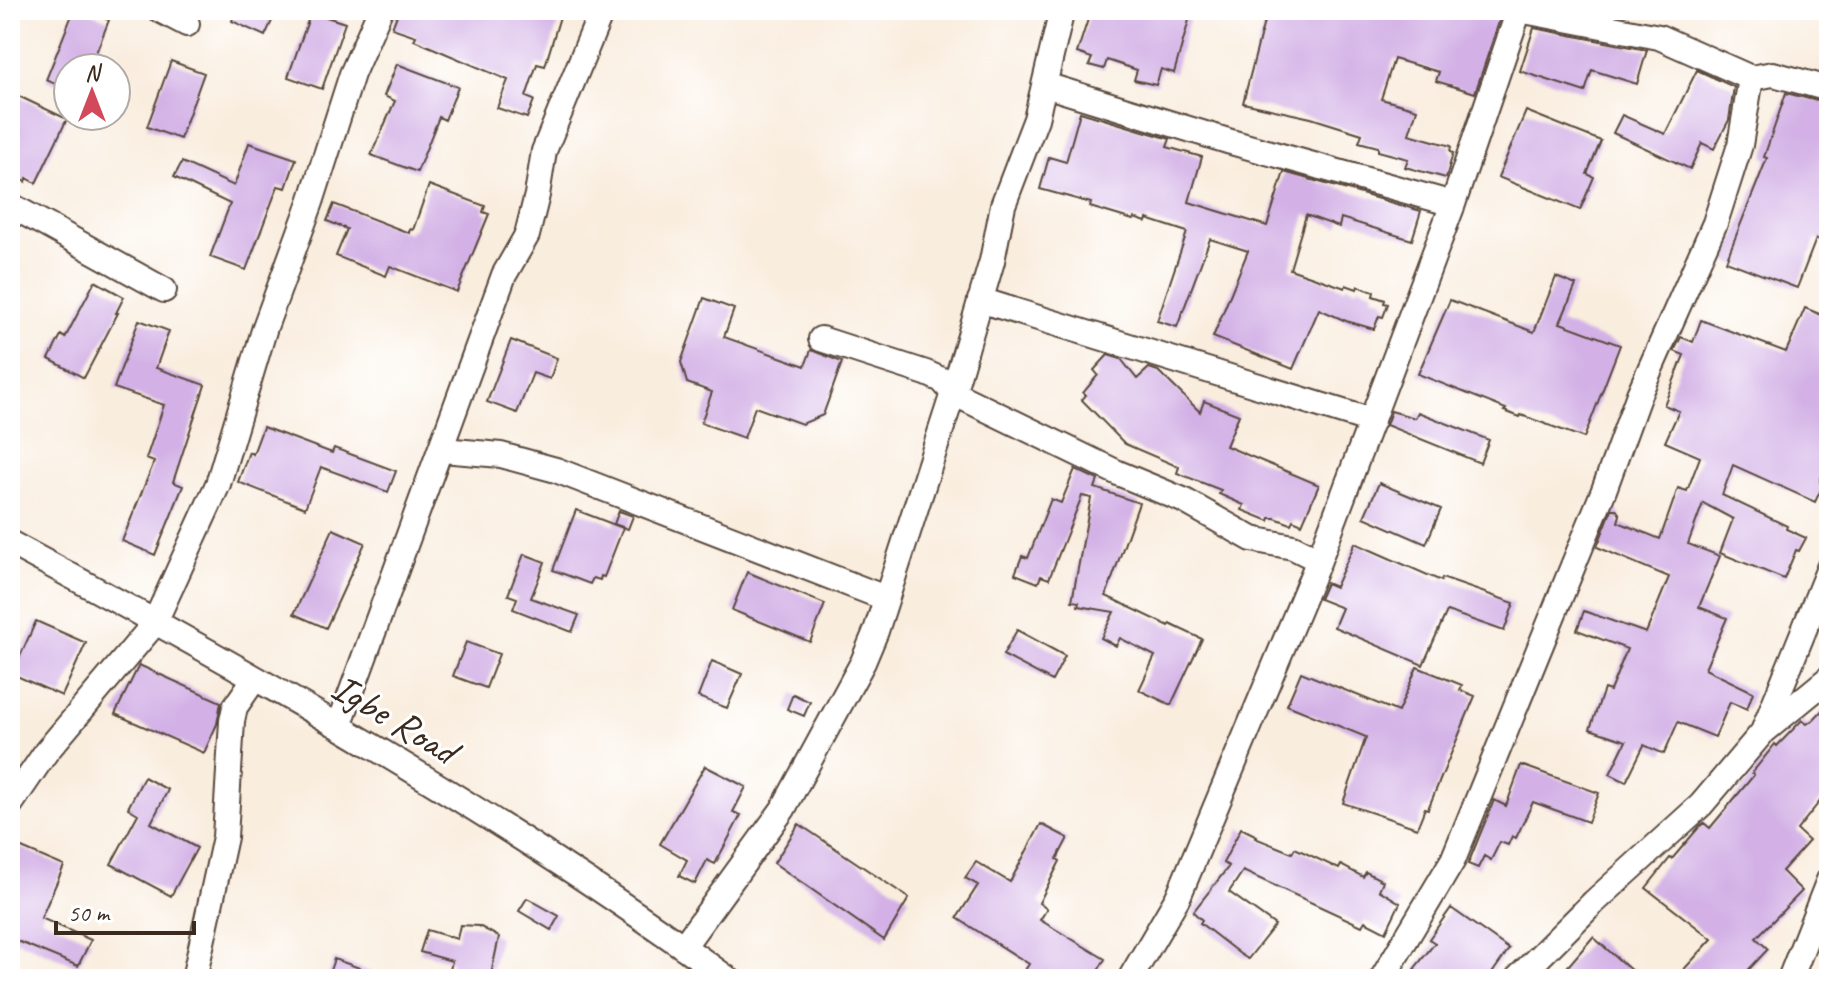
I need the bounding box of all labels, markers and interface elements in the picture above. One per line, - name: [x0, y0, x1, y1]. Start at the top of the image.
- north arrow: [52, 52, 132, 132]
- text: N: [85, 59, 102, 87]
- street label: Igbe Road: [323, 662, 471, 778]
- scale bar: [56, 885, 194, 935]
- text: 50 m: [68, 898, 111, 928]

